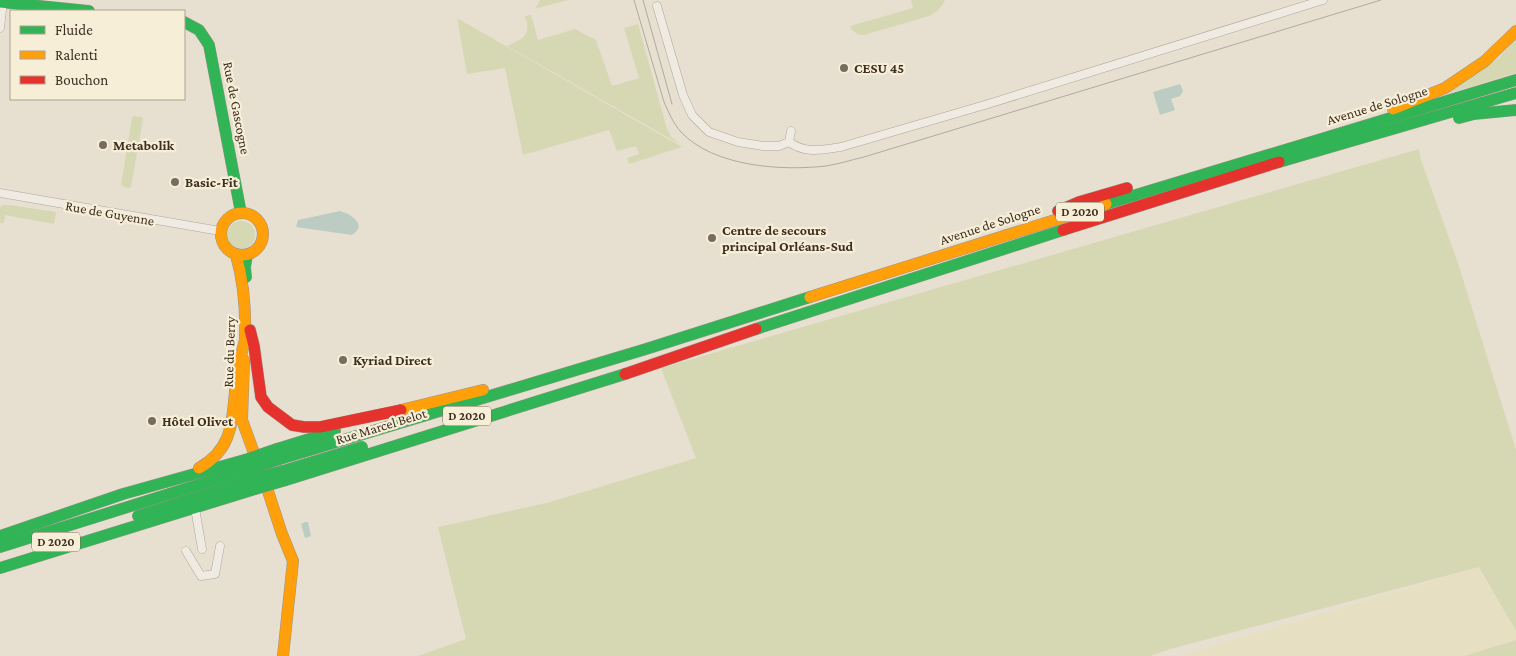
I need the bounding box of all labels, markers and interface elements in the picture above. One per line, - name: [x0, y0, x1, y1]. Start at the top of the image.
- legend: [10, 10, 185, 100]
- text: Fluide: [55, 22, 93, 38]
- text: Ralenti: [55, 47, 98, 63]
- street label: Rue de Gascogne: [220, 60, 254, 156]
- place label: CESU 45: [854, 60, 904, 76]
- marker: CESU 45: [838, 62, 850, 74]
- text: Bouchon: [55, 72, 108, 88]
- street label: Avenue de Sologne: [1325, 82, 1429, 128]
- place label: Metabolik: [113, 137, 175, 153]
- marker: Metabolik: [97, 139, 109, 151]
- place label: Basic-Fit: [185, 174, 239, 190]
- marker: Basic-Fit: [169, 176, 181, 188]
- street label: Rue de Guyenne: [64, 197, 156, 229]
- street label: Avenue de Sologne: [938, 200, 1042, 248]
- road number: D 2020: [1056, 202, 1104, 222]
- place label: Centre de secours principal Orléans-Sud: [722, 222, 854, 254]
- marker: Centre de secours principal Orléans-Sud: [706, 232, 718, 244]
- street label: Rue du Berry: [220, 315, 238, 388]
- place label: Kyriad Direct: [353, 352, 433, 368]
- marker: Kyriad Direct: [337, 354, 349, 366]
- street label: Rue Marcel Belot: [334, 405, 429, 447]
- road number: D 2020: [443, 406, 491, 426]
- place label: Hôtel Olivet: [162, 413, 234, 429]
- marker: Hôtel Olivet: [146, 415, 158, 427]
- road number: D 2020: [32, 532, 80, 552]

